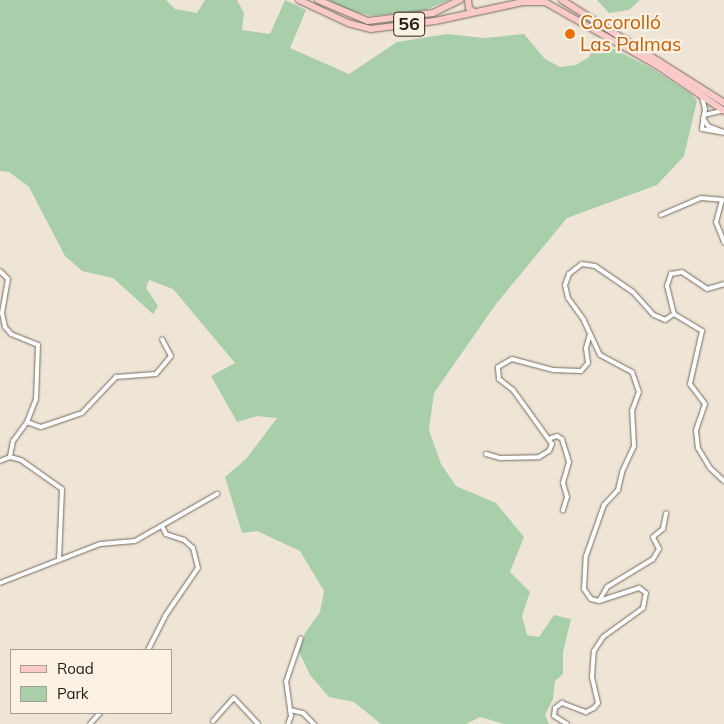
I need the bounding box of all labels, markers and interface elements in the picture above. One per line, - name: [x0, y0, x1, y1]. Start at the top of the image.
- road number: 56: [393, 8, 425, 40]
- place label: Cocorolló Las Palmas: [580, 12, 681, 56]
- marker: Cocorolló Las Palmas: [564, 28, 576, 40]
- legend: [10, 649, 172, 714]
- text: Road: [57, 659, 94, 678]
- text: Park: [57, 684, 89, 703]

